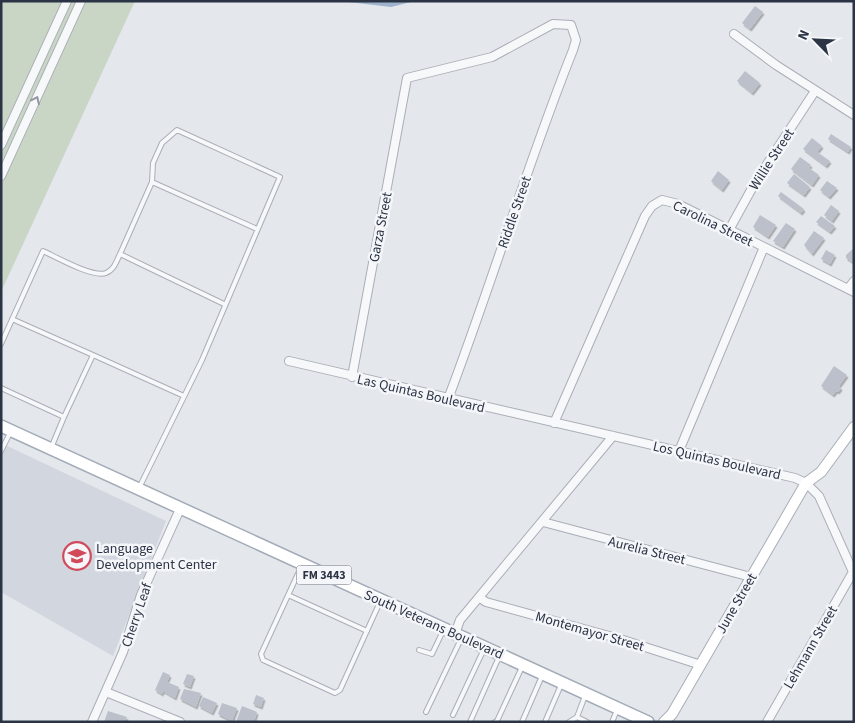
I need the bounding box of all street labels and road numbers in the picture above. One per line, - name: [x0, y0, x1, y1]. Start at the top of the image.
- street label: Willie Street: [744, 125, 799, 194]
- street label: Riddle Street: [493, 173, 537, 251]
- street label: Garza Street: [364, 190, 398, 264]
- street label: Carolina Street: [669, 196, 756, 252]
- street label: Las Quintas Boulevard: [355, 370, 487, 418]
- street label: Los Quintas Boulevard: [651, 437, 783, 485]
- street label: Aurelia Street: [606, 532, 688, 570]
- road number: FM 3443: [296, 566, 352, 584]
- street label: June Street: [712, 569, 762, 637]
- street label: Cherry Leaf: [117, 580, 158, 650]
- street label: South Veterans Boulevard: [361, 585, 507, 665]
- street label: Lehmann Street: [779, 602, 843, 693]
- street label: Montemayor Street: [533, 607, 647, 657]

